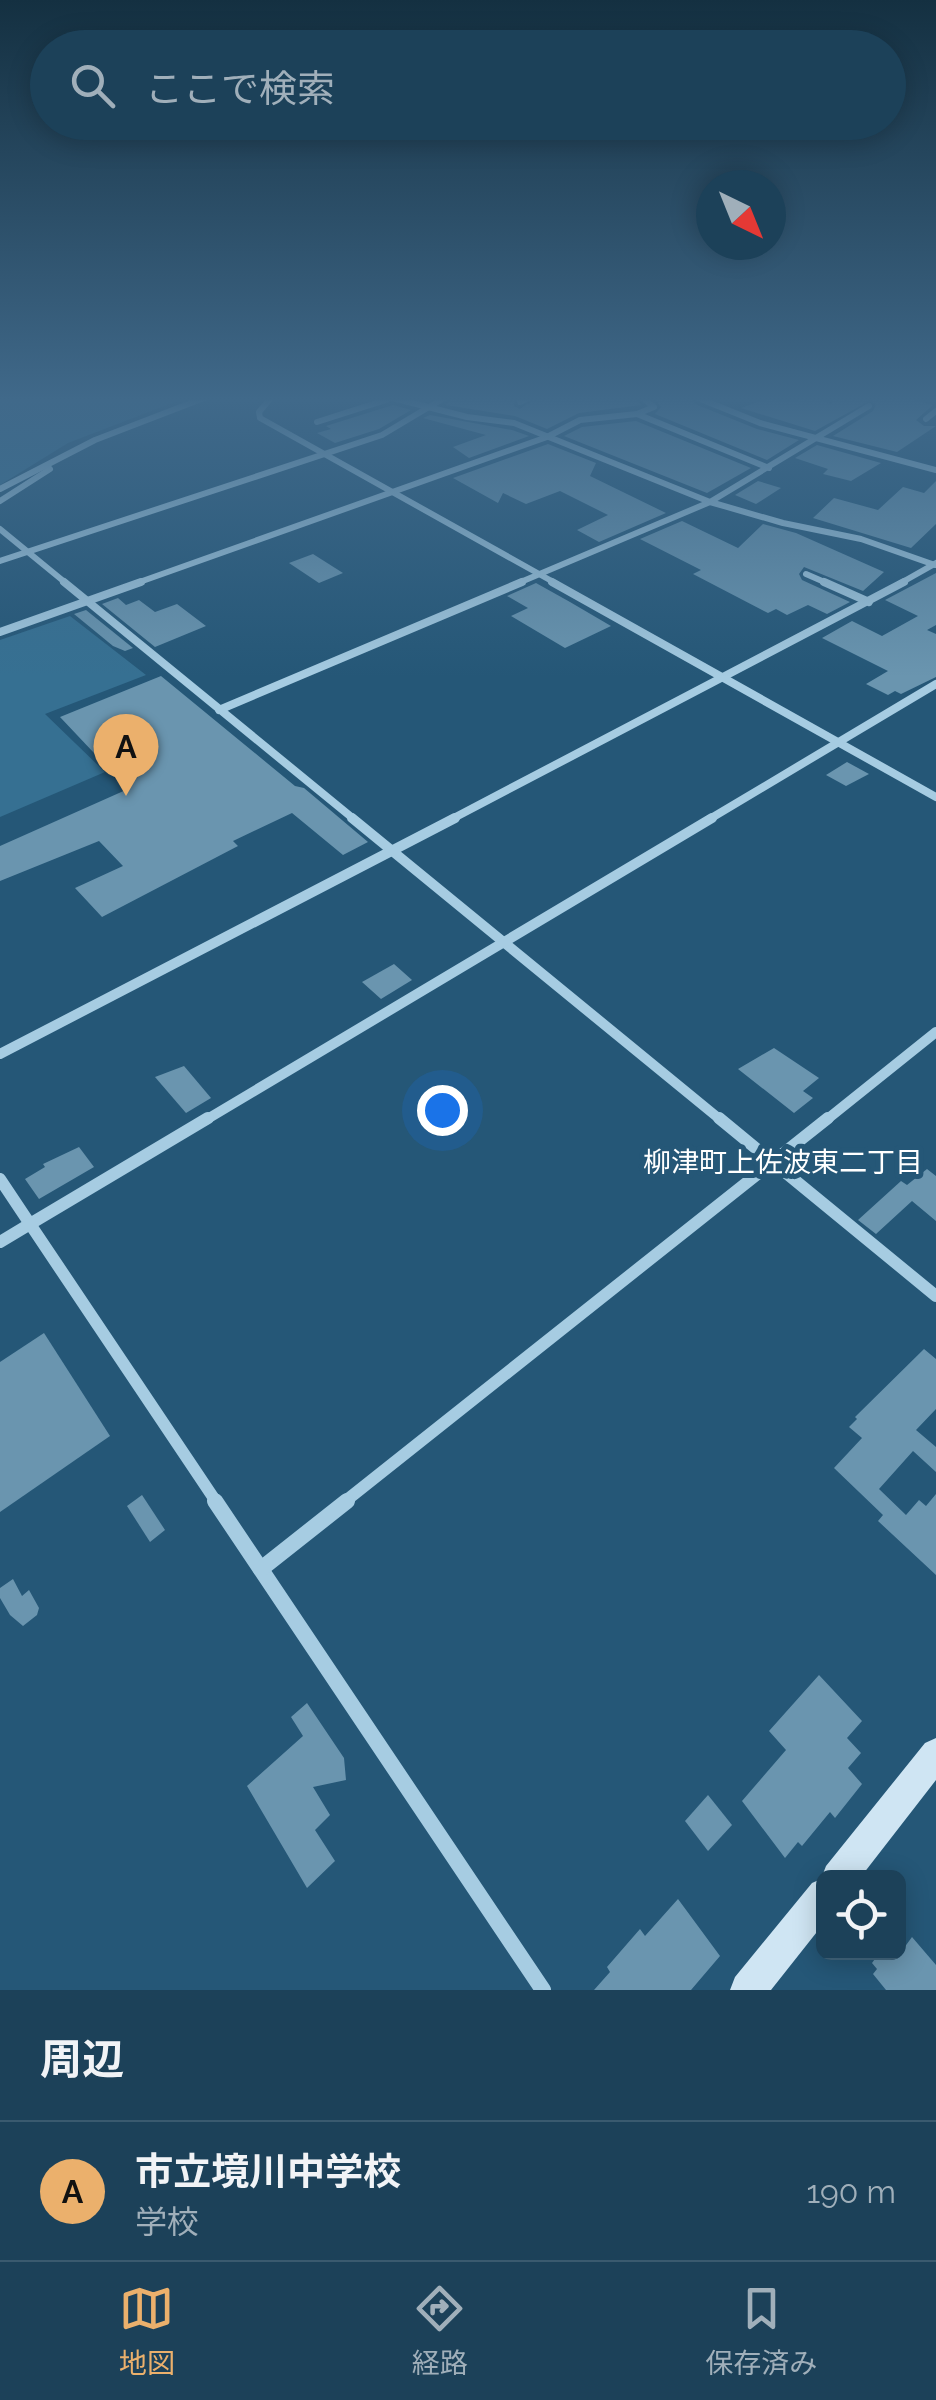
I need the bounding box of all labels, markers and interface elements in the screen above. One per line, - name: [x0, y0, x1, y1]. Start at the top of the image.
- search box: [30, 30, 906, 140]
- icon: search: [65, 58, 120, 113]
- text: ここで検索: [145, 66, 335, 111]
- north arrow: [696, 170, 786, 260]
- pin: A: [94, 714, 158, 796]
- your location: [417, 1085, 468, 1136]
- district label: 柳津町上佐波東二丁目: [643, 1146, 923, 1179]
- map controls: [816, 1870, 906, 1960]
- button: locate: [816, 1870, 906, 1960]
- text: 周辺: [40, 2035, 124, 2084]
- text: 市立境川中学校: [135, 2149, 401, 2194]
- text: A: [62, 2173, 83, 2210]
- text: 190 m: [806, 2173, 896, 2210]
- text: 学校: [135, 2203, 199, 2240]
- tab: 地図: [119, 2281, 175, 2381]
- tab: 経路: [412, 2281, 468, 2381]
- tab: 保存済み: [705, 2281, 817, 2381]

